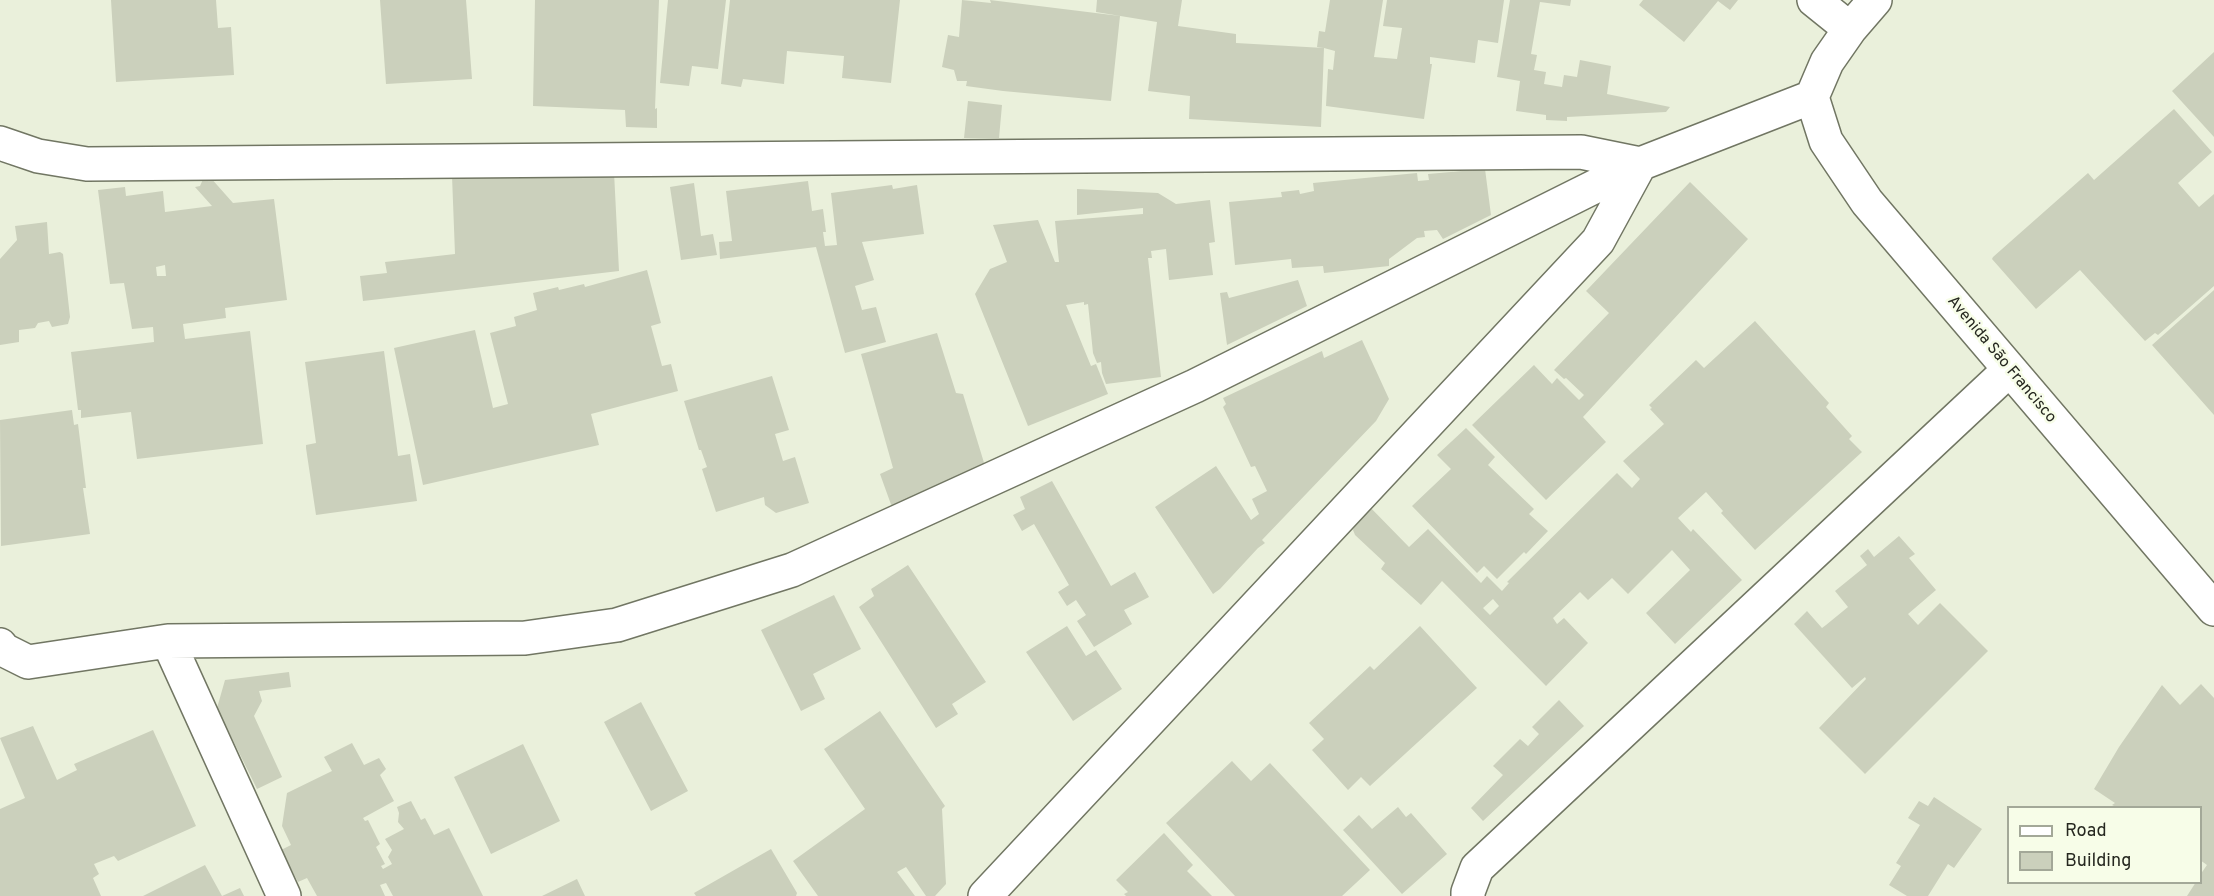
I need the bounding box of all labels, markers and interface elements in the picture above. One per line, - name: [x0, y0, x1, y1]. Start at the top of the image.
- street label: Avenida São Francisco: [1942, 293, 2060, 427]
- legend: [2007, 806, 2202, 884]
- text: Road: [2065, 820, 2107, 843]
- text: Building: [2065, 850, 2131, 873]

